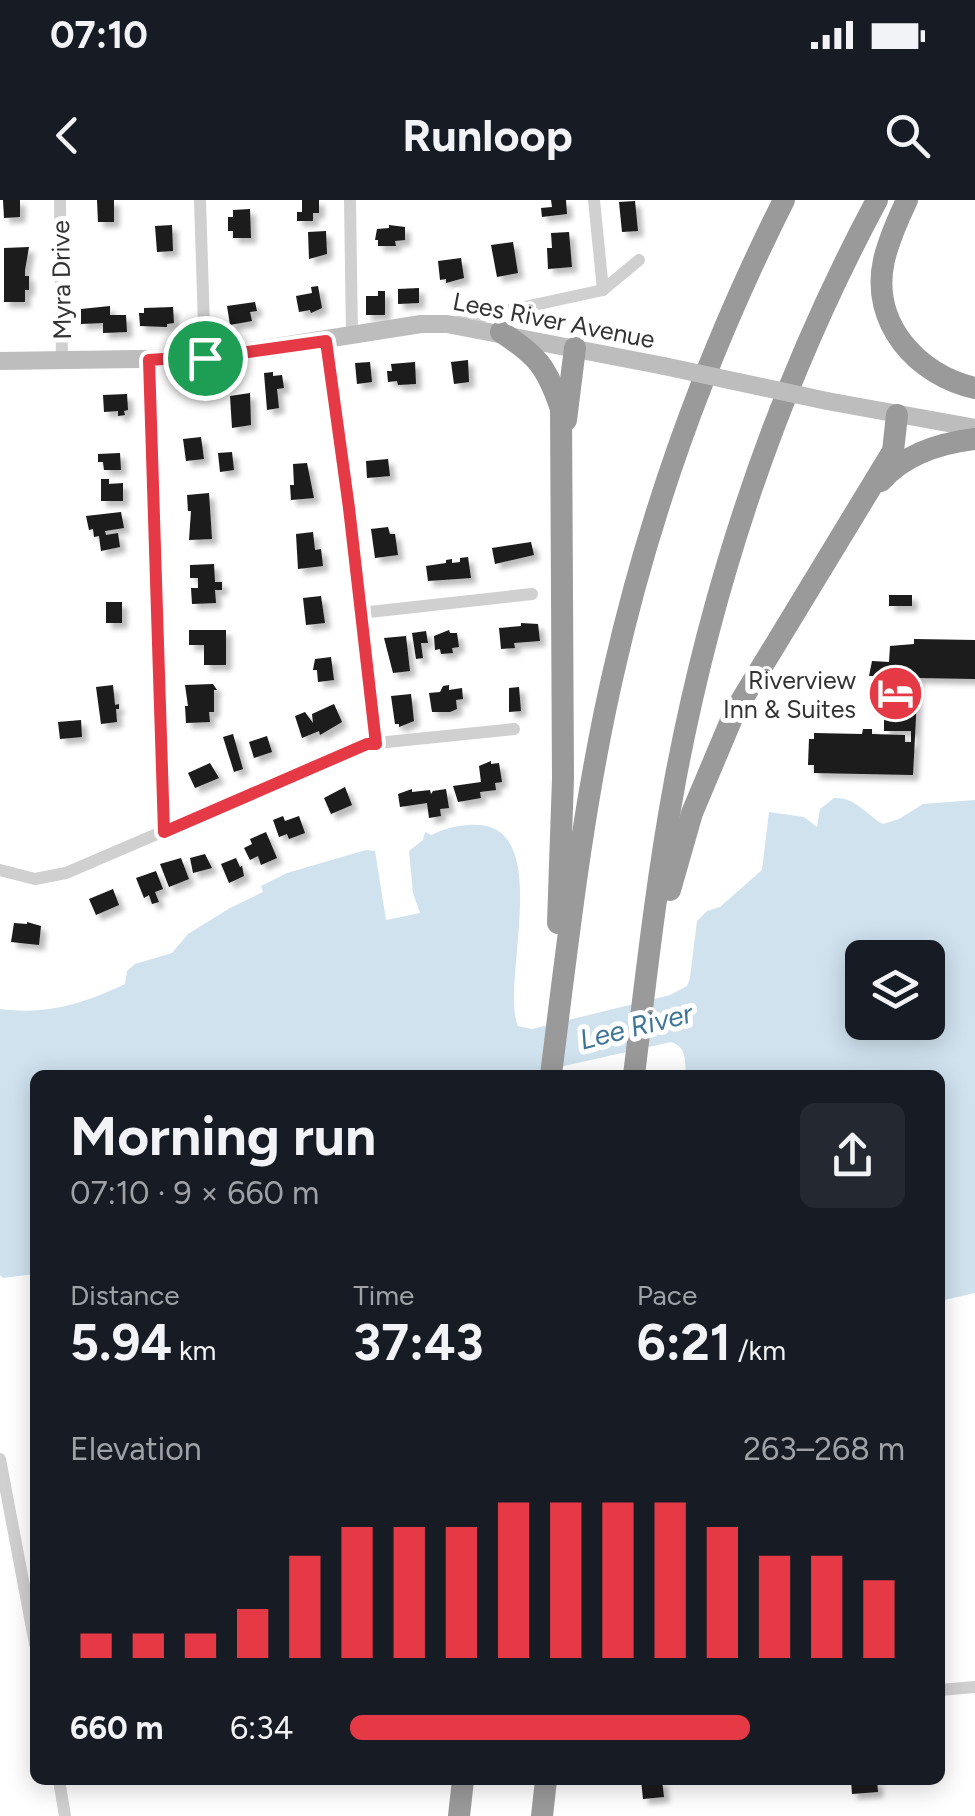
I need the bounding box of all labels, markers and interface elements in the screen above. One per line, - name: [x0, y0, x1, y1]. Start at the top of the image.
- text: 07:10: [50, 12, 148, 58]
- icon: back: [40, 108, 95, 163]
- text: Runloop: [402, 108, 573, 162]
- icon: search: [880, 108, 935, 163]
- street label: Myra Drive: [45, 220, 77, 340]
- street label: Lees River Avenue: [450, 286, 658, 354]
- pin: [163, 316, 248, 401]
- icon: arrive: [178, 331, 233, 386]
- hotel icon: Riverview Inn & Suites: [865, 664, 925, 724]
- place label: Riverview Inn & Suites: [723, 665, 856, 724]
- map controls: [845, 940, 945, 1040]
- button: layers: [845, 940, 945, 1040]
- water label: Lee River: [576, 995, 697, 1056]
- text: Morning run: [70, 1103, 376, 1169]
- button: share: [800, 1103, 905, 1208]
- text: 07:10 · 9 × 660 m: [70, 1174, 319, 1212]
- text: Distance: [70, 1278, 180, 1312]
- text: Time: [353, 1278, 414, 1312]
- text: Pace: [637, 1278, 697, 1312]
- text: 5.94: [70, 1312, 172, 1373]
- text: 37:43: [353, 1312, 483, 1373]
- text: 6:21: [637, 1312, 731, 1373]
- text: km: [172, 1333, 216, 1367]
- text: /km: [731, 1333, 786, 1367]
- text: Elevation: [70, 1430, 202, 1468]
- text: 263–268 m: [743, 1430, 905, 1468]
- text: 660 m: [70, 1709, 163, 1747]
- text: 6:34: [230, 1709, 294, 1747]

